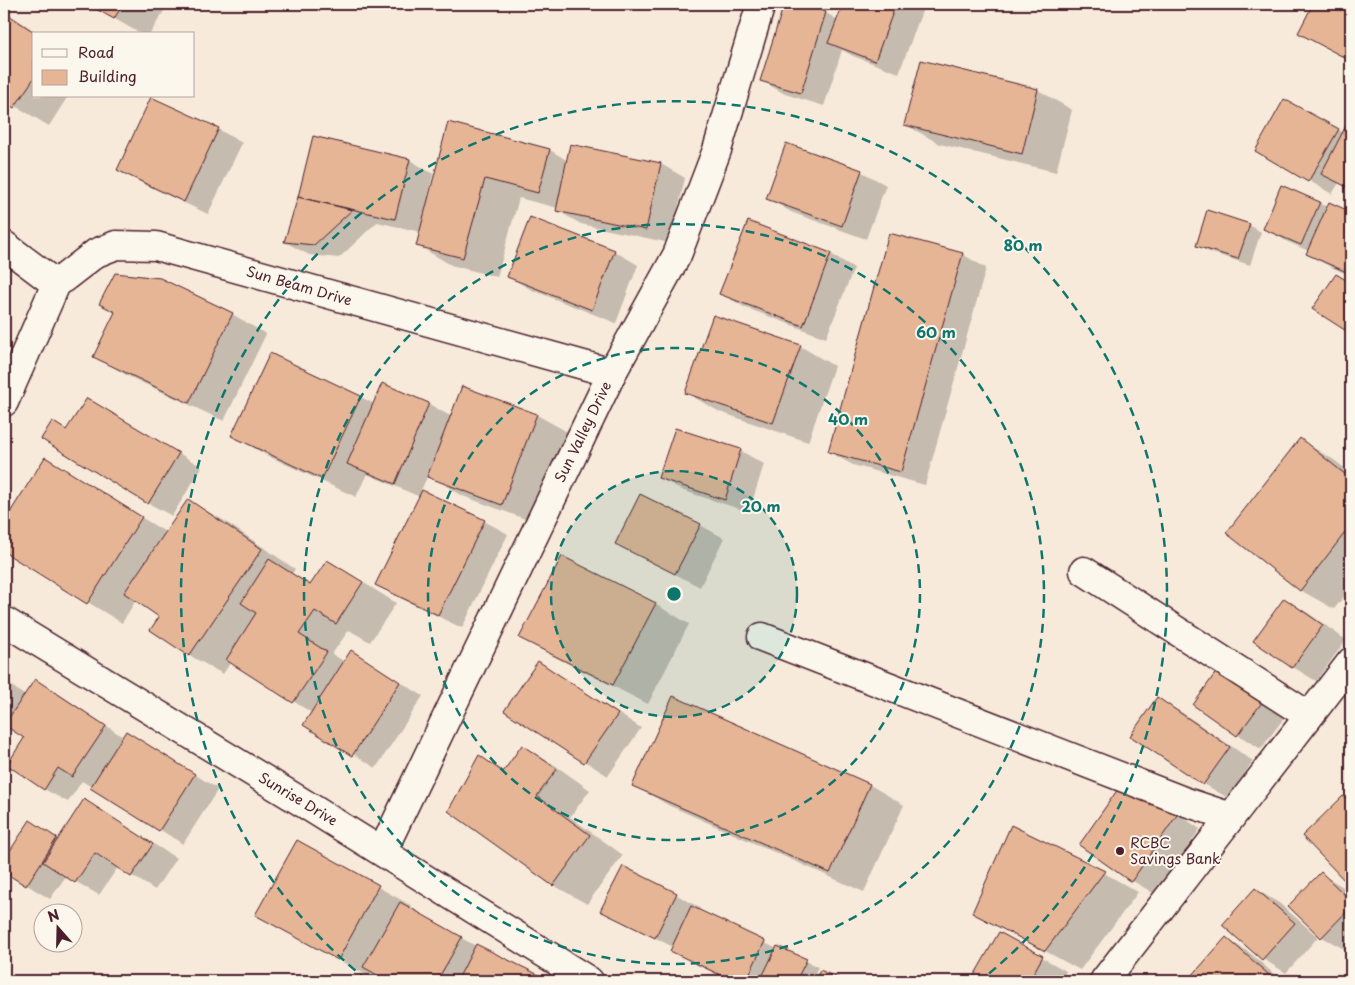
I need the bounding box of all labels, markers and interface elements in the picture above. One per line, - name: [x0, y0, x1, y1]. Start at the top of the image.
- legend: [32, 32, 195, 98]
- text: Road: [78, 40, 114, 63]
- text: Building: [78, 64, 137, 87]
- text: 80 m: [1003, 233, 1043, 256]
- street label: Sun Beam Drive: [244, 260, 354, 311]
- text: 60 m: [916, 320, 956, 343]
- street label: Sun Valley Drive: [549, 378, 616, 486]
- text: 40 m: [828, 407, 868, 430]
- text: 20 m: [742, 494, 780, 517]
- centre of rings: [665, 585, 683, 603]
- street label: Sunrise Drive: [255, 767, 342, 830]
- place label: RCBC Savings Bank: [1130, 832, 1221, 869]
- marker: RCBC Savings Bank: [1114, 845, 1126, 857]
- north arrow: [32, 902, 82, 952]
- text: N: [45, 904, 62, 927]

